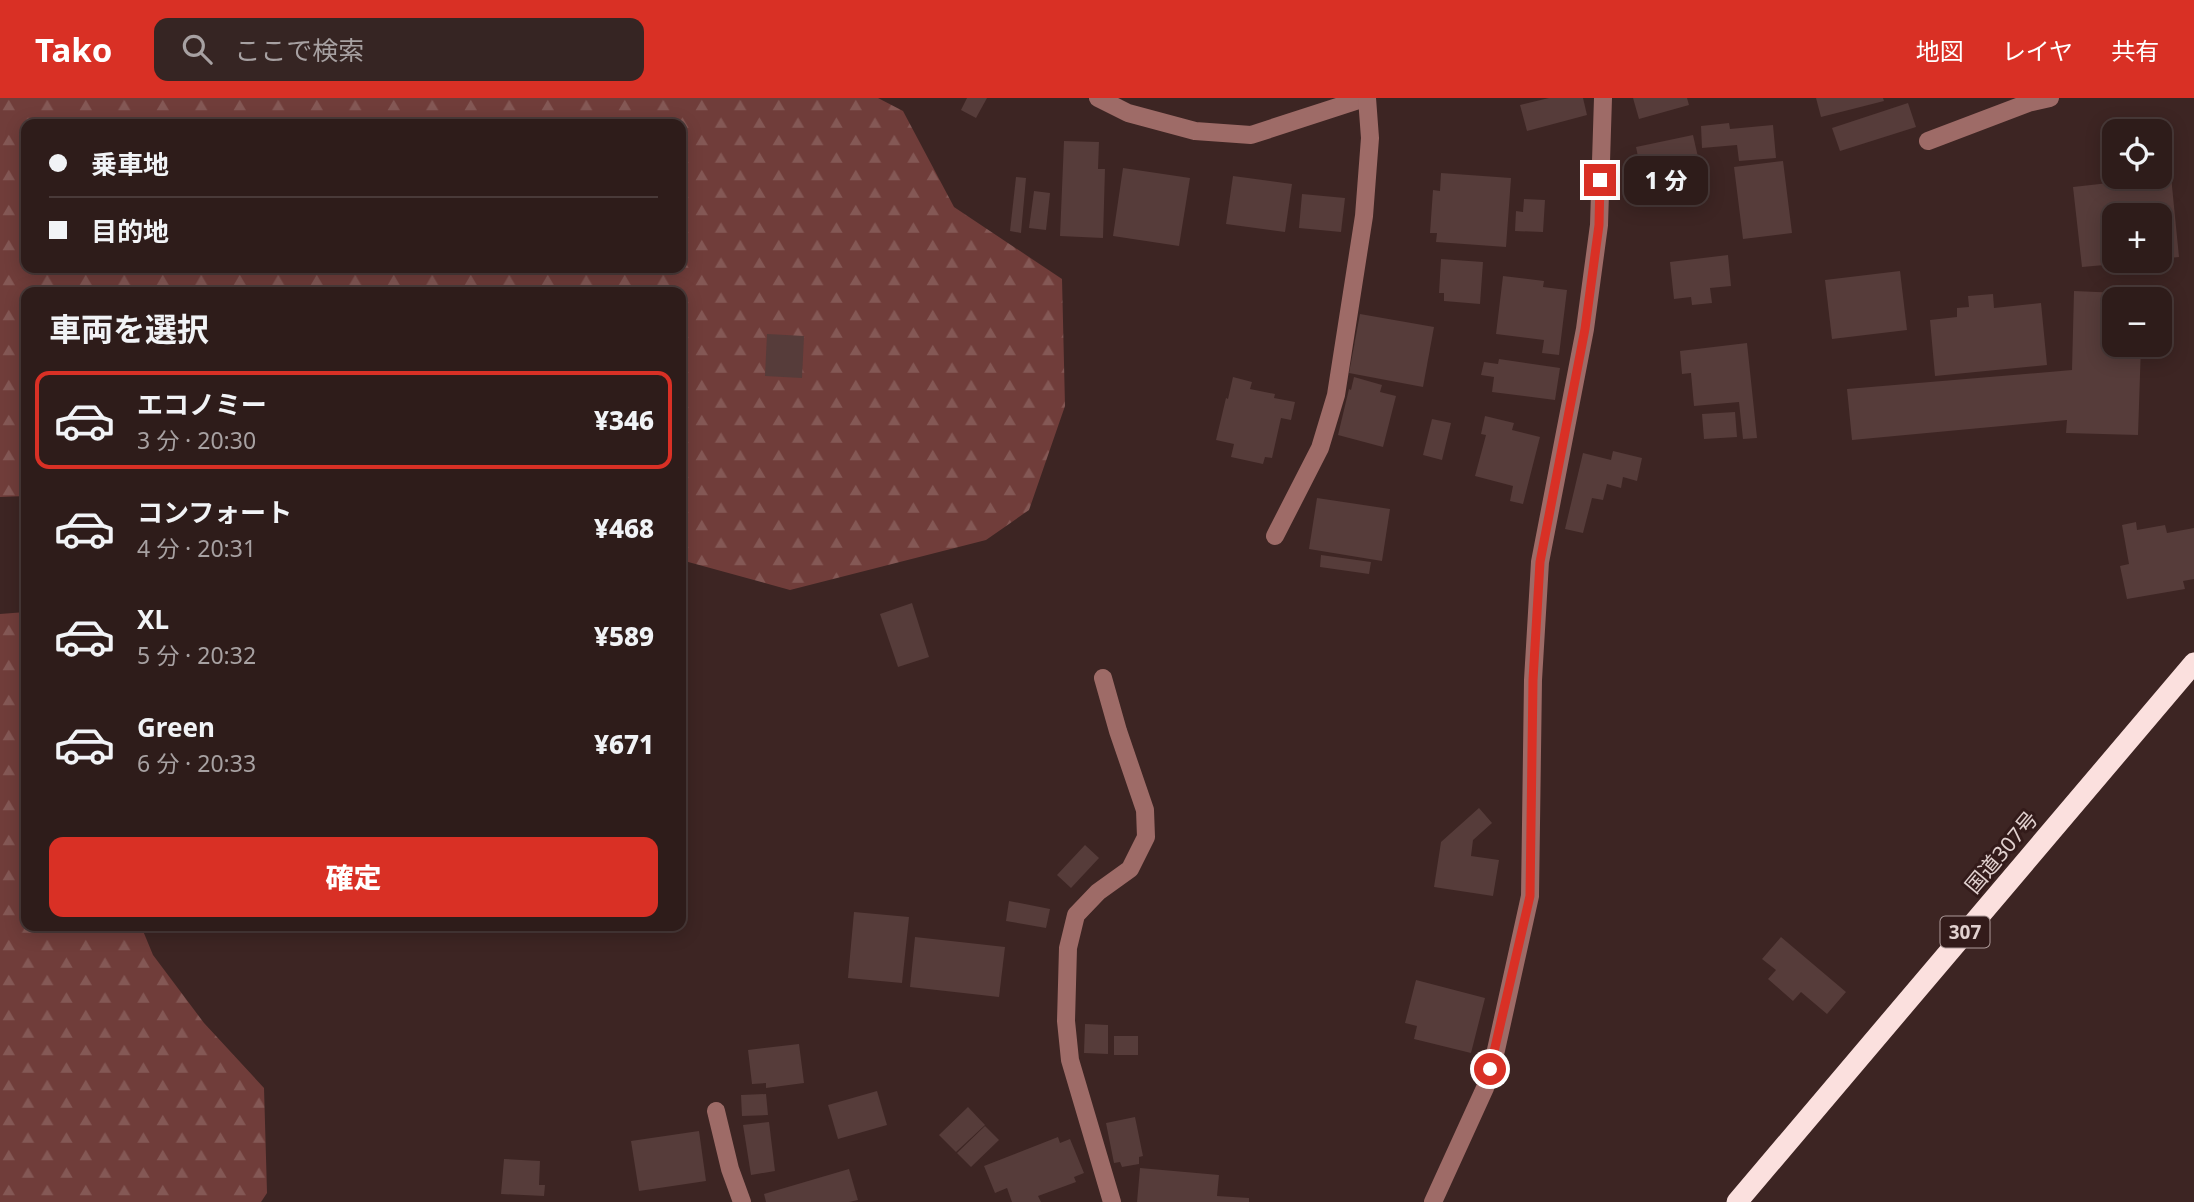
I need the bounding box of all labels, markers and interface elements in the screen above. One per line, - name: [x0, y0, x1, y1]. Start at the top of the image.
- search box: [154, 18, 644, 81]
- text: Tako: [35, 27, 112, 72]
- icon: search: [178, 30, 216, 68]
- text: ここで検索: [234, 32, 364, 68]
- text: 地図: [1916, 34, 1964, 67]
- text: レイヤ: [2002, 34, 2073, 67]
- text: 共有: [2111, 34, 2159, 67]
- map controls: [2102, 119, 2172, 357]
- button: locate: [2102, 119, 2172, 189]
- text: 乗車地: [91, 146, 169, 182]
- callout: 1 分: [1624, 155, 1708, 204]
- route end: [1584, 164, 1616, 196]
- text: 1 分: [1645, 164, 1687, 196]
- button: +: [2102, 203, 2172, 273]
- text: 目的地: [91, 213, 169, 249]
- button: −: [2102, 287, 2172, 357]
- text: 車両を選択: [49, 307, 209, 350]
- text: エコノミー: [137, 386, 267, 422]
- icon: car: [53, 389, 116, 452]
- text: ¥346: [594, 402, 654, 438]
- text: 3 分 · 20:30: [137, 424, 256, 456]
- text: コンフォート: [137, 494, 292, 530]
- icon: car: [53, 497, 116, 560]
- text: ¥468: [594, 510, 654, 546]
- text: 4 分 · 20:31: [137, 532, 256, 564]
- text: XL: [137, 601, 169, 637]
- icon: car: [53, 605, 116, 668]
- text: ¥589: [594, 618, 654, 654]
- text: 5 分 · 20:32: [137, 639, 256, 671]
- text: Green: [137, 709, 215, 745]
- icon: car: [53, 713, 116, 776]
- text: ¥671: [594, 726, 654, 762]
- text: 6 分 · 20:33: [137, 747, 256, 779]
- street label: 国道307号: [1958, 805, 2044, 899]
- button: 確定: [49, 837, 658, 917]
- road number: 307: [1940, 916, 1990, 947]
- route start: [1474, 1053, 1506, 1085]

